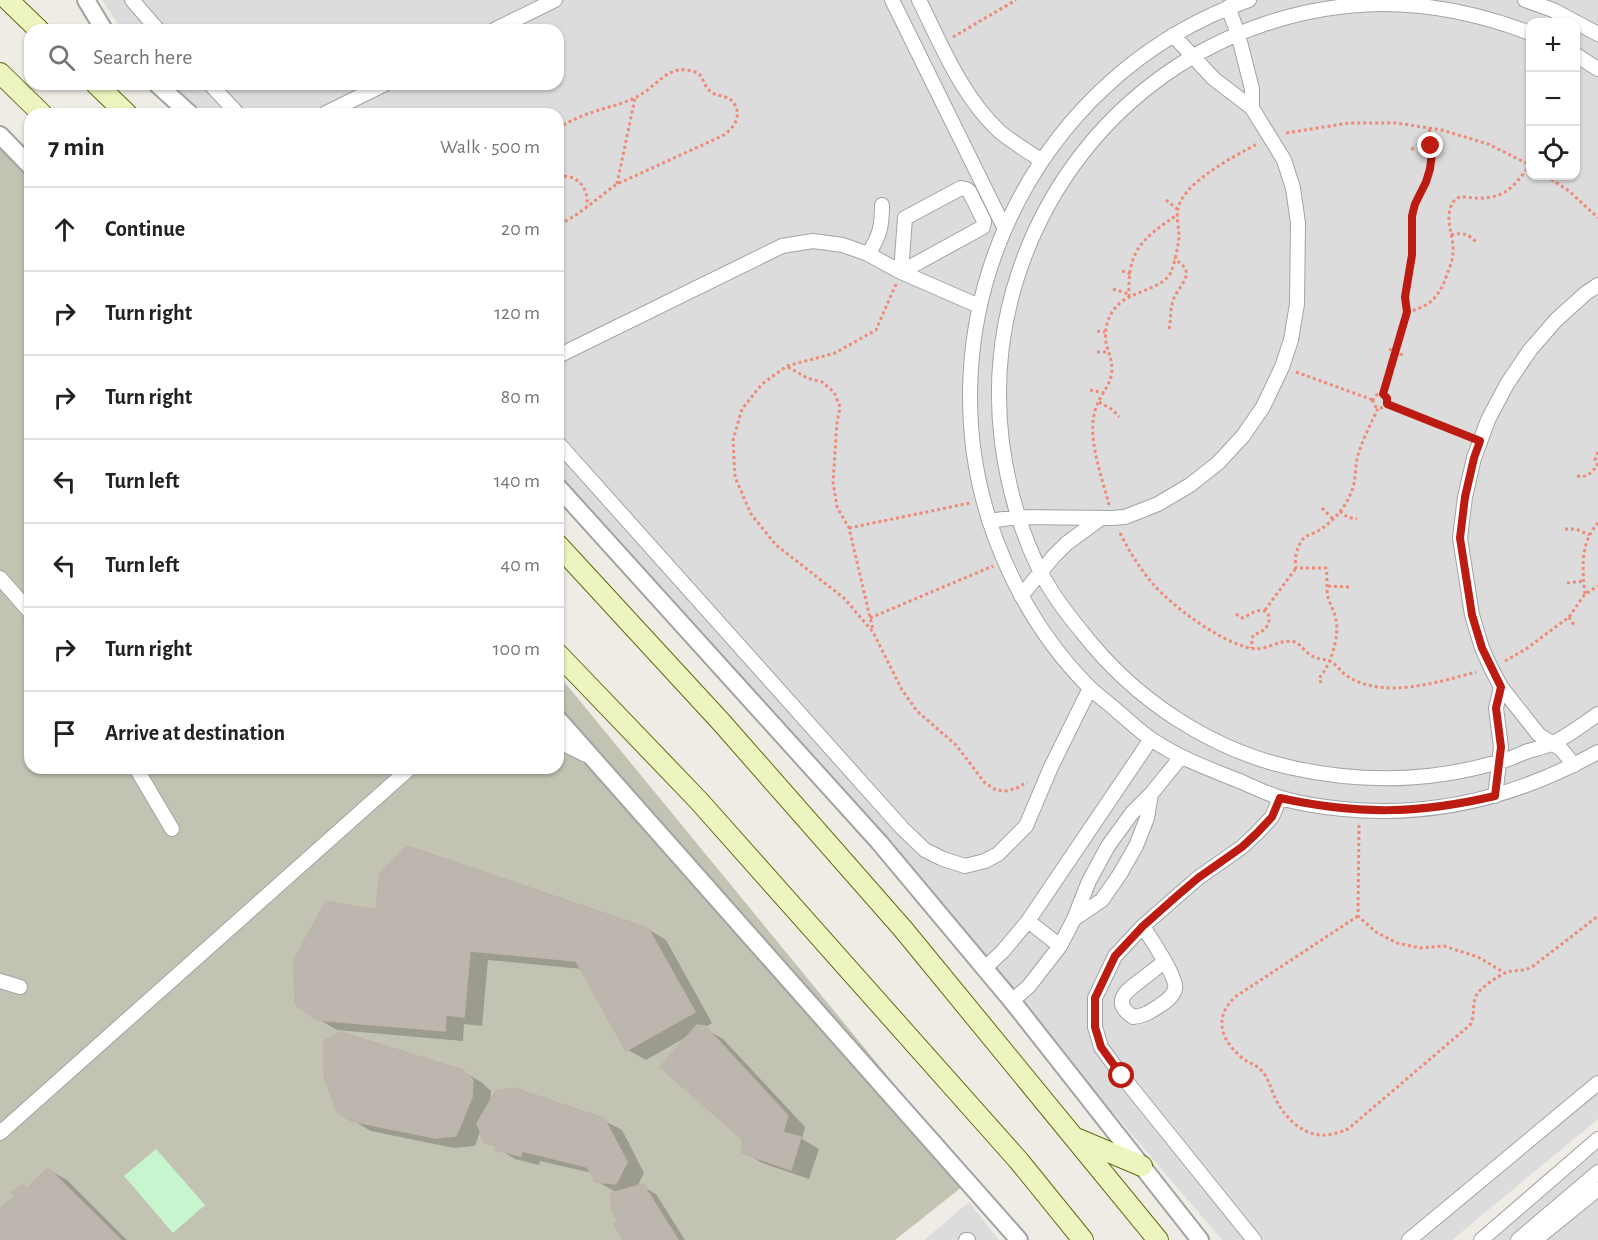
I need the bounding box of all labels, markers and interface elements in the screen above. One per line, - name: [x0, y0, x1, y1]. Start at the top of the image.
- map controls: [1526, 18, 1580, 180]
- button: +: [1526, 18, 1580, 72]
- search box: [24, 24, 564, 90]
- icon: search: [45, 41, 78, 74]
- text: Search here: [93, 46, 192, 68]
- button: −: [1526, 72, 1580, 126]
- button: locate: [1526, 126, 1580, 180]
- route end: [1417, 132, 1443, 158]
- text: 7 min: [48, 134, 105, 160]
- text: Walk · 500 m: [440, 137, 540, 157]
- icon: ahead: [48, 213, 81, 246]
- text: Continue: [105, 218, 185, 240]
- text: 20 m: [501, 219, 540, 239]
- icon: right: [48, 297, 81, 330]
- text: Turn right: [105, 302, 192, 324]
- text: 120 m: [494, 303, 540, 323]
- icon: right: [48, 381, 81, 414]
- text: Turn right: [105, 386, 192, 408]
- text: 80 m: [501, 387, 540, 407]
- icon: left: [48, 465, 81, 498]
- text: Turn left: [105, 470, 179, 492]
- text: 140 m: [494, 471, 540, 491]
- icon: left: [48, 549, 81, 582]
- text: Turn left: [105, 554, 179, 576]
- text: 40 m: [501, 555, 540, 575]
- icon: right: [48, 633, 81, 666]
- text: Turn right: [105, 638, 192, 660]
- text: 100 m: [493, 639, 540, 659]
- icon: arrive: [48, 717, 81, 750]
- text: Arrive at destination: [105, 722, 285, 744]
- route start: [1108, 1062, 1134, 1088]

